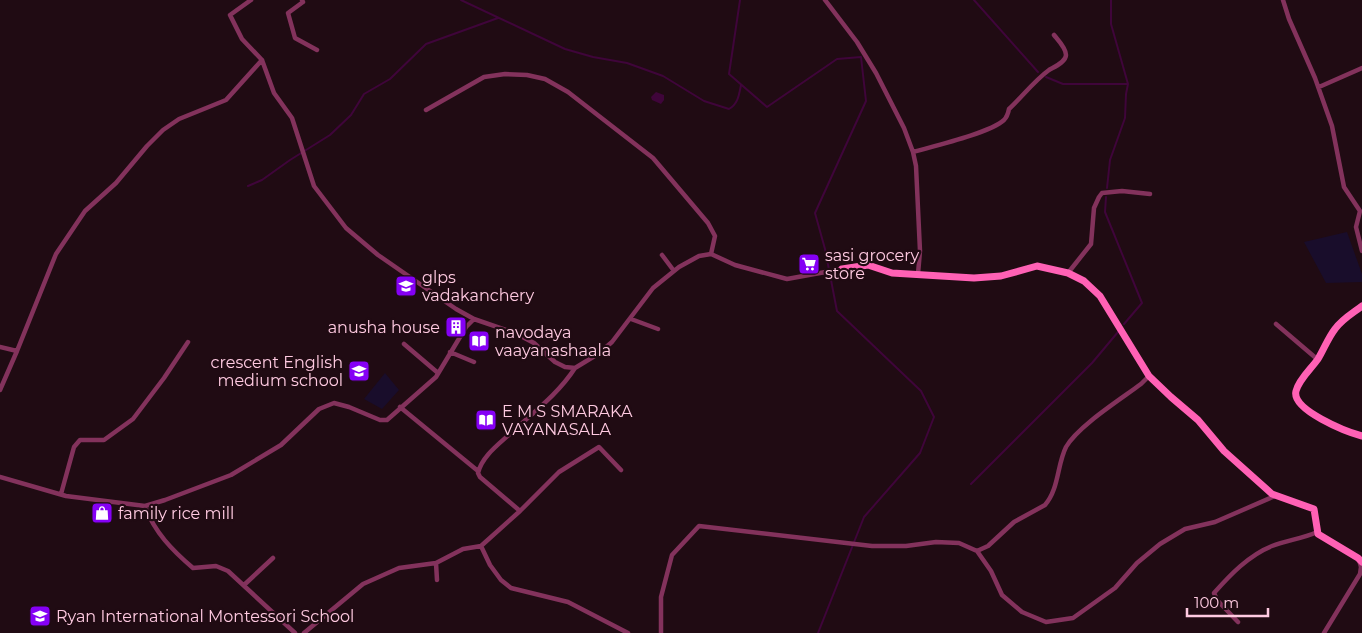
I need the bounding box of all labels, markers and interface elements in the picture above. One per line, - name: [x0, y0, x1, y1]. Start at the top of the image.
- place label: sasi grocery store: [825, 246, 920, 283]
- supermarket icon: sasi grocery store: [797, 252, 821, 276]
- place label: glps vadakanchery: [422, 268, 534, 305]
- school or university icon: glps vadakanchery: [394, 274, 418, 298]
- building icon: anusha house: [444, 315, 468, 339]
- place label: anusha house: [328, 318, 440, 337]
- place label: navodaya vaayanashaala: [495, 323, 611, 360]
- library icon: navodaya vaayanashaala: [467, 329, 491, 353]
- place label: crescent English medium school: [211, 353, 343, 390]
- school or university icon: crescent English medium school: [347, 359, 371, 383]
- place label: E M S SMARAKA VAYANASALA: [502, 402, 633, 439]
- library icon: E M S SMARAKA VAYANASALA: [474, 408, 498, 432]
- shop icon: family rice mill: [90, 501, 114, 525]
- place label: family rice mill: [118, 504, 234, 523]
- scale bar: [1187, 586, 1268, 618]
- text: 100 m: [1194, 593, 1239, 612]
- school or university icon: Ryan International Montessori School: [28, 604, 52, 628]
- place label: Ryan International Montessori School: [56, 607, 354, 626]

